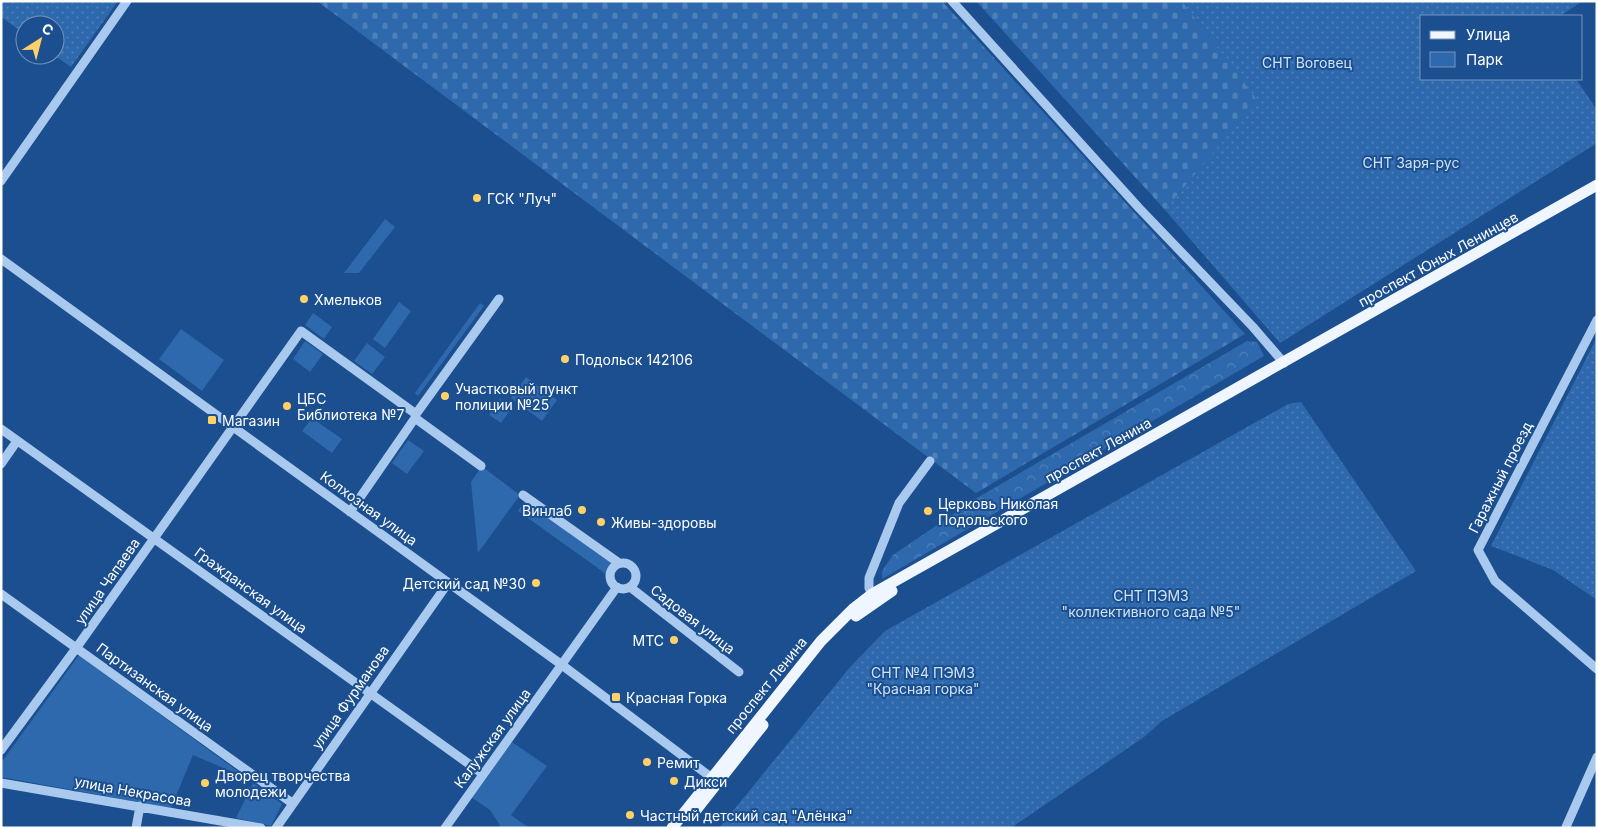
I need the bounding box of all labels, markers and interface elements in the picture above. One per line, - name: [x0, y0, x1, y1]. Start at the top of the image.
- north arrow: [15, 15, 65, 65]
- legend: [1420, 15, 1583, 80]
- text: С: [39, 19, 57, 39]
- text: Улица: [1466, 25, 1510, 44]
- text: Парк: [1466, 50, 1503, 69]
- park label: СНТ Воговец: [1262, 54, 1353, 71]
- park label: СНТ Заря-рус: [1363, 154, 1459, 171]
- place label: ГСК "Луч": [487, 190, 557, 207]
- marker: ГСК "Луч": [471, 192, 483, 204]
- street label: проспект Юных Ленинцев: [1355, 208, 1521, 310]
- place label: Хмельков: [314, 291, 382, 308]
- marker: Хмельков: [298, 293, 310, 305]
- place label: Подольск 142106: [575, 351, 693, 368]
- marker: Подольск 142106: [559, 353, 571, 365]
- place label: Участковый пункт полиции №25: [455, 380, 578, 413]
- place label: ЦБС Библиотека №7: [297, 390, 404, 423]
- marker: Участковый пункт полиции №25: [439, 390, 451, 402]
- marker: ЦБС Библиотека №7: [281, 400, 293, 412]
- place label: Магазин: [222, 412, 280, 429]
- marker: Магазин: [206, 414, 218, 426]
- street label: проспект Ленина: [1042, 414, 1154, 486]
- street label: Гаражный проезд: [1465, 418, 1536, 536]
- street label: Колхозная улица: [317, 467, 421, 549]
- place label: Церковь Николая Подольского: [938, 495, 1058, 528]
- place label: Винлаб: [522, 502, 572, 519]
- marker: Винлаб: [576, 504, 588, 516]
- marker: Церковь Николая Подольского: [922, 505, 934, 517]
- place label: Живы-здоровы: [611, 514, 717, 531]
- marker: Живы-здоровы: [595, 516, 607, 528]
- street label: улица Чапаева: [71, 535, 143, 627]
- street label: Гражданская улица: [191, 543, 311, 637]
- place label: Детский сад №30: [403, 575, 526, 592]
- marker: Детский сад №30: [530, 577, 542, 589]
- street label: Садовая улица: [647, 581, 739, 657]
- park label: СНТ ПЭМЗ "коллективного сада №5": [1062, 587, 1240, 620]
- place label: МТС: [633, 632, 664, 649]
- street label: проспект Ленина: [722, 633, 810, 737]
- marker: МТС: [668, 634, 680, 646]
- street label: Партизанская улица: [93, 639, 217, 735]
- street label: улица Фурманова: [308, 642, 392, 752]
- park label: СНТ №4 ПЭМЗ "Красная горка": [866, 664, 980, 697]
- street label: Калужская улица: [450, 685, 534, 791]
- place label: Красная Горка: [626, 689, 727, 706]
- marker: Красная Горка: [610, 691, 622, 703]
- place label: Ремит: [657, 754, 700, 771]
- marker: Ремит: [641, 756, 653, 768]
- place label: Дворец творчества молодежи: [215, 767, 350, 800]
- street label: улица Некрасова: [73, 772, 193, 810]
- place label: Дикси: [684, 773, 727, 790]
- marker: Дикси: [668, 775, 680, 787]
- marker: Дворец творчества молодежи: [199, 777, 211, 789]
- place label: Частный детский сад "Алёнка": [640, 807, 853, 824]
- marker: Частный детский сад "Алёнка": [624, 809, 636, 821]

